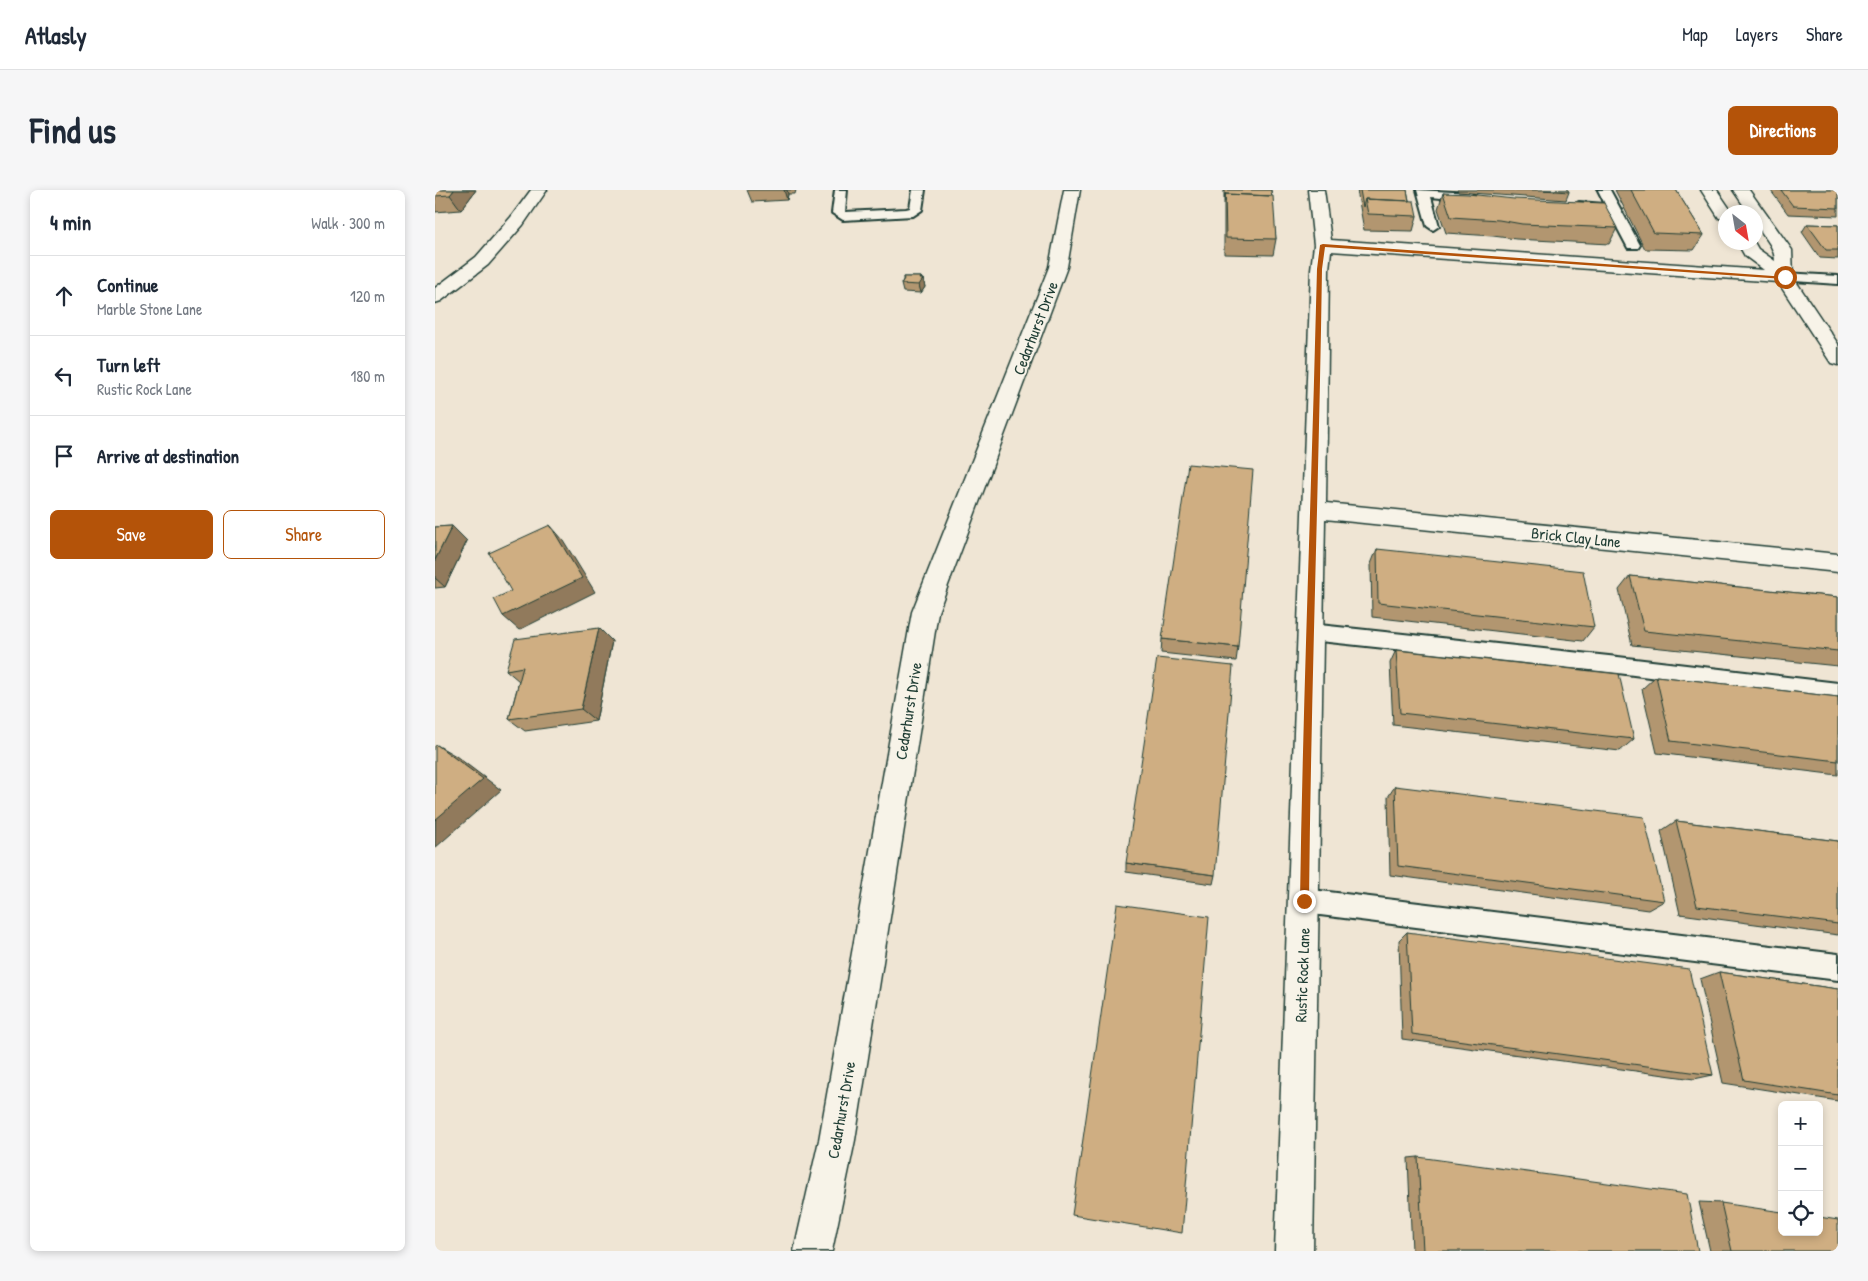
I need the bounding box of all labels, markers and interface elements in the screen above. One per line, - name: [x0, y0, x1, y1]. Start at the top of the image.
- text: Atlasly: [25, 19, 87, 51]
- text: Map: [1682, 22, 1708, 47]
- text: Layers: [1736, 22, 1778, 47]
- text: Share: [1806, 22, 1843, 47]
- button: Directions: [1728, 106, 1838, 155]
- text: Find us: [30, 107, 116, 154]
- north arrow: [1718, 205, 1763, 250]
- text: 4 min: [50, 208, 91, 237]
- text: Walk · 300 m: [311, 212, 385, 234]
- route start: [1774, 266, 1797, 289]
- text: Continue: [97, 272, 158, 298]
- street label: Cedarhurst Drive: [1007, 277, 1063, 378]
- icon: ahead: [50, 282, 78, 310]
- text: 120 m: [350, 285, 385, 307]
- text: Marble Stone Lane: [97, 298, 202, 320]
- text: Turn left: [97, 352, 160, 378]
- icon: left: [50, 362, 78, 390]
- text: 180 m: [351, 365, 385, 387]
- text: Rustic Rock Lane: [97, 378, 192, 400]
- icon: arrive: [50, 442, 78, 470]
- text: Arrive at destination: [97, 443, 239, 469]
- button: Save: [50, 510, 213, 559]
- button: Share: [223, 510, 385, 559]
- street label: Brick Clay Lane: [1530, 521, 1623, 553]
- street label: Cedarhurst Drive: [889, 660, 927, 761]
- route end: [1293, 890, 1316, 913]
- street label: Rustic Rock Lane: [1289, 927, 1315, 1023]
- street label: Cedarhurst Drive: [822, 1059, 860, 1160]
- map controls: [1778, 1101, 1823, 1236]
- button: +: [1778, 1101, 1823, 1146]
- button: −: [1778, 1146, 1823, 1191]
- button: locate: [1778, 1191, 1823, 1236]

